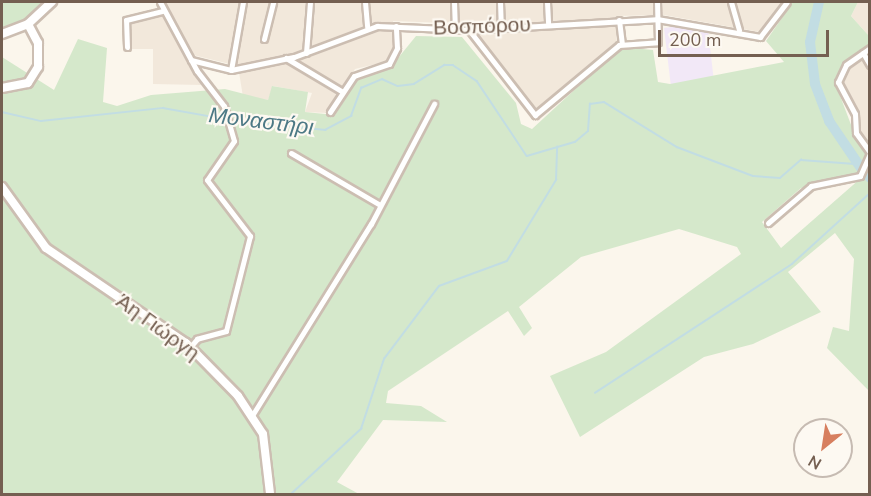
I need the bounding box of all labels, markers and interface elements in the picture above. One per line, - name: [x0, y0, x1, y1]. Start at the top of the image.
- street label: Βοσπόρου: [433, 12, 531, 40]
- scale bar: [661, 18, 832, 56]
- text: 200 m: [669, 28, 721, 52]
- water label: Μοναστήρι: [207, 102, 315, 142]
- street label: Άη Γιώργη: [111, 288, 205, 366]
- north arrow: [793, 418, 853, 478]
- text: N: [804, 449, 826, 474]

